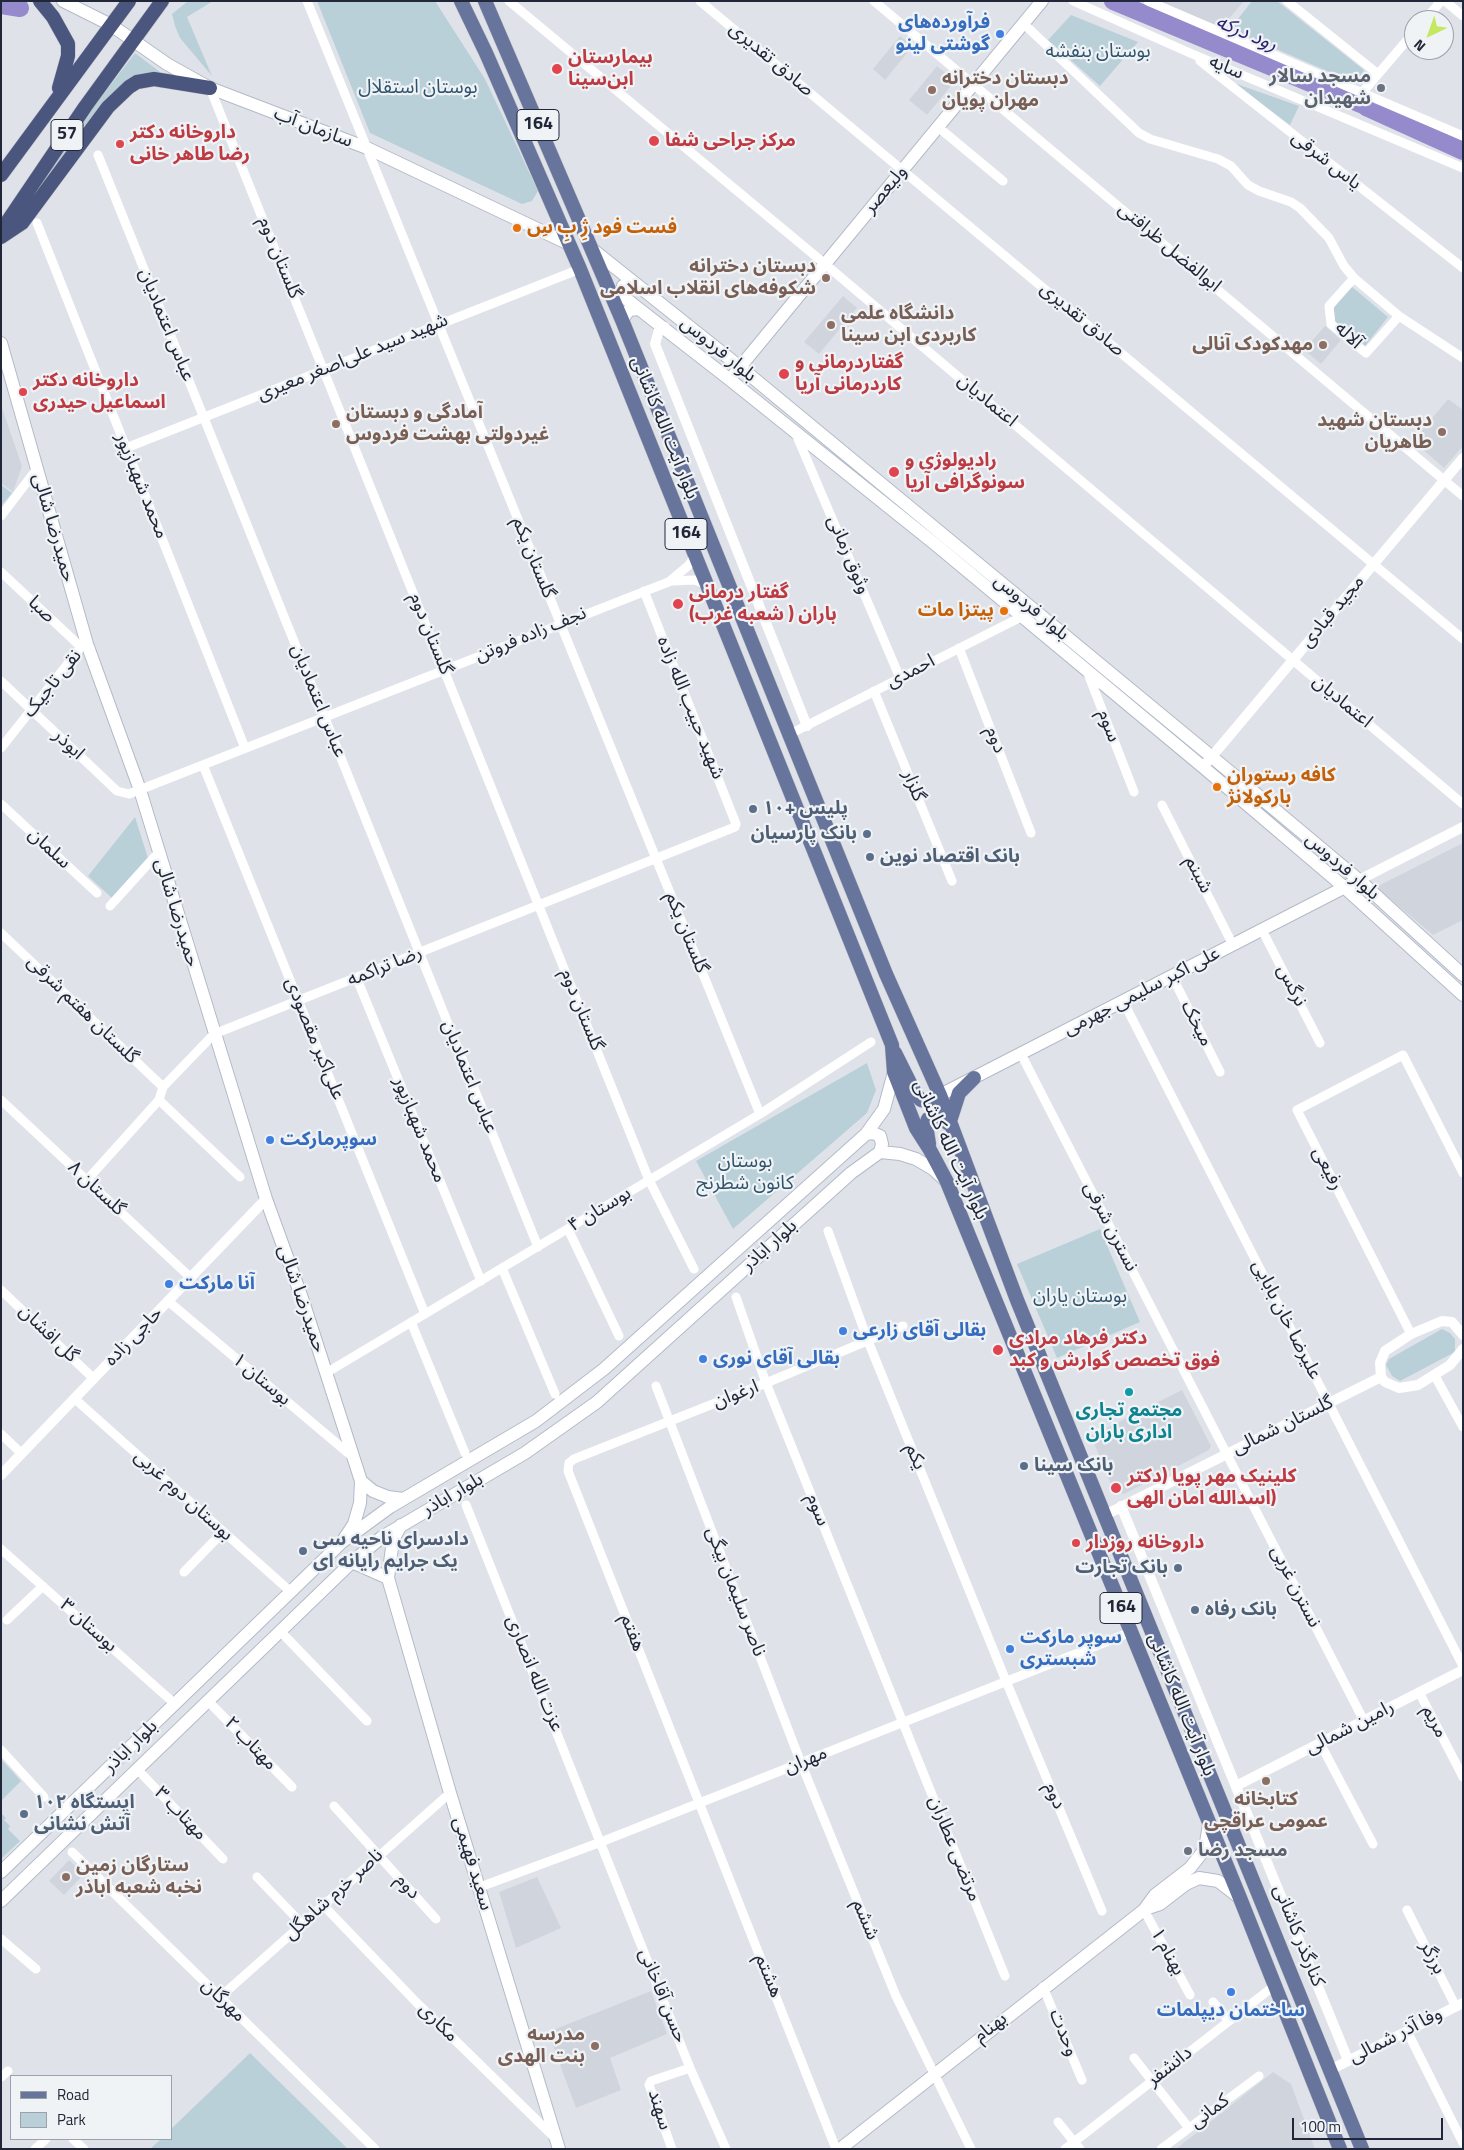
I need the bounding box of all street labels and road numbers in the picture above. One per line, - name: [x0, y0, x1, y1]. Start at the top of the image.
- street label: صادق تقدیری: [724, 18, 818, 102]
- street label: سایه: [1205, 51, 1247, 85]
- street label: سازمان آب: [270, 103, 356, 153]
- road number: 164: [517, 110, 559, 140]
- road number: 57: [51, 120, 83, 150]
- street label: یاس شرقی: [1286, 127, 1366, 195]
- street label: ولیعصر: [859, 161, 913, 219]
- street label: ابوالفضل ظرافتی: [1113, 198, 1225, 298]
- street label: گلستان دوم: [252, 214, 306, 302]
- street label: عباس اعتمادیان: [133, 265, 199, 385]
- street label: صادق تقدیری: [1035, 278, 1129, 362]
- street label: شهید سید علی‌اصغر معیری: [254, 309, 452, 407]
- street label: بلوار فردوس: [675, 312, 761, 388]
- street label: آلاله: [1329, 318, 1367, 354]
- street label: بلوار آیت الله کاشانی: [625, 353, 703, 503]
- street label: اعتمادیان: [952, 369, 1022, 433]
- street label: محمد شهبازپور: [109, 430, 173, 542]
- street label: حمیدرضا شالی: [27, 471, 79, 585]
- street label: وثوق زمانی: [821, 512, 875, 598]
- street label: گلستان یکم: [506, 514, 560, 602]
- road number: 164: [665, 518, 707, 550]
- street label: بلوار فردوس: [989, 570, 1073, 646]
- street label: مجید قبادی: [1296, 571, 1370, 653]
- street label: گلستان دوم: [403, 590, 457, 678]
- street label: صبا: [23, 592, 59, 628]
- street label: نجف زاده فروتن: [472, 602, 590, 668]
- street label: شهید حبیب الله زاده: [651, 633, 729, 783]
- street label: عباس اعتمادیان: [285, 641, 351, 761]
- street label: نقی تاجیک: [19, 645, 87, 723]
- street label: احمدی: [883, 650, 939, 694]
- street label: اعتمادیان: [1307, 670, 1377, 734]
- street label: سوم: [1091, 706, 1125, 746]
- street label: دوم: [980, 723, 1010, 757]
- street label: ابوذر: [48, 725, 88, 765]
- street label: گلزار: [896, 767, 930, 805]
- street label: سلمان: [23, 824, 75, 874]
- street label: بلوار فردوس: [1300, 828, 1384, 906]
- street label: شبنم: [1179, 853, 1217, 897]
- street label: حمیدرضا شالی: [149, 856, 203, 970]
- street label: گلستان یکم: [659, 889, 713, 977]
- street label: رضا تراکمه: [344, 942, 426, 992]
- street label: علی اکبر سلیمی جهرمی: [1060, 943, 1224, 1041]
- street label: گلستان هفتم شرقی: [22, 951, 142, 1069]
- street label: نرگس: [1271, 961, 1311, 1011]
- street label: گلستان دوم: [554, 966, 608, 1054]
- street label: علی‌اکبر مقصودی: [279, 975, 349, 1103]
- street label: میخک: [1175, 998, 1217, 1050]
- street label: عباس اعتمادیان: [436, 1017, 502, 1137]
- street label: محمد شهبازپور: [387, 1074, 451, 1186]
- street label: بلوار آیت الله کاشانی: [908, 1076, 992, 1224]
- street label: رفیعی: [1306, 1143, 1348, 1195]
- street label: گلستان ٨: [62, 1157, 130, 1221]
- street label: نسترن شرقی: [1078, 1178, 1142, 1276]
- street label: بوستان ۴: [564, 1182, 636, 1238]
- street label: بلوار اباذر: [738, 1215, 802, 1277]
- street label: حمیدرضا شالی: [272, 1242, 330, 1356]
- street label: علیرضا خان بابایی: [1246, 1256, 1326, 1384]
- street label: گل افشان: [14, 1300, 82, 1368]
- street label: حاجی زاده: [100, 1303, 168, 1371]
- street label: بوستان ۱: [227, 1349, 295, 1411]
- street label: ارغوان: [710, 1376, 762, 1414]
- street label: گلستان شمالی: [1229, 1392, 1337, 1460]
- street label: یکم: [900, 1441, 930, 1473]
- street label: بوستان دوم غربی: [129, 1446, 237, 1546]
- street label: بلوار اباذر: [418, 1468, 488, 1522]
- street label: سوم: [800, 1490, 834, 1530]
- street label: ناصر سلیمان بیگی: [700, 1524, 770, 1660]
- street label: نسترن غربی: [1265, 1542, 1325, 1632]
- road number: 164: [1100, 1592, 1142, 1624]
- street label: بوستان ۳: [54, 1594, 122, 1658]
- street label: هفتم: [615, 1611, 649, 1655]
- street label: عزت الله انصاری: [500, 1613, 568, 1735]
- street label: بلوار آیت الله کاشانی: [1142, 1630, 1220, 1780]
- street label: رامین شمالی: [1302, 1696, 1398, 1760]
- street label: مریم: [1416, 1702, 1452, 1742]
- street label: مهتاب ۲: [219, 1712, 281, 1776]
- street label: بلوار اباذر: [99, 1716, 163, 1778]
- street label: مهران: [781, 1742, 831, 1780]
- street label: دوم: [1038, 1779, 1070, 1813]
- street label: مهتاب ۳: [149, 1782, 211, 1846]
- street label: مرتضی عطاران: [923, 1793, 985, 1905]
- street label: سعید فهیمی: [447, 1815, 497, 1913]
- street label: ناصر خرم شاهگل: [280, 1844, 388, 1946]
- street label: دوم: [390, 1869, 424, 1905]
- street label: کنارگذر کاشانی: [1267, 1882, 1329, 1990]
- street label: ششم: [847, 1896, 883, 1944]
- street label: بهنام ۱: [1145, 1924, 1189, 1980]
- street label: برزگر: [1414, 1938, 1450, 1978]
- street label: حسن آقاخانی: [633, 1946, 691, 2046]
- street label: هشتم: [749, 1951, 787, 2001]
- street label: مهرگان: [196, 1974, 250, 2028]
- street label: مکاری: [413, 1998, 463, 2048]
- street label: وفا آذر شمالی: [1346, 2003, 1446, 2069]
- street label: وحدت: [1043, 2006, 1083, 2060]
- street label: بهنام: [970, 2008, 1012, 2048]
- street label: دانشفر: [1143, 2042, 1197, 2092]
- street label: سهند: [642, 2087, 676, 2133]
- street label: کمانی: [1186, 2090, 1234, 2134]

